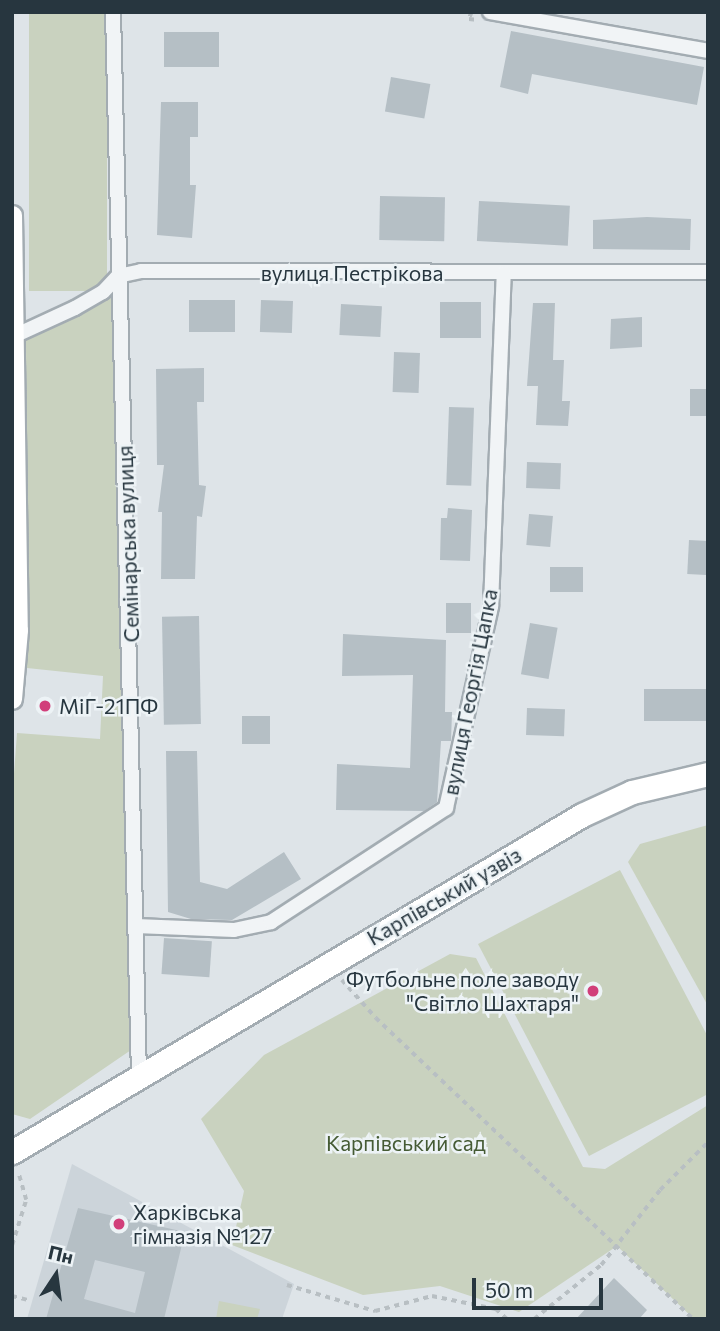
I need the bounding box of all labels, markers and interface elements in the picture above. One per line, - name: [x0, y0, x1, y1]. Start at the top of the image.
- street label: вулиця Пестрікова: [261, 260, 443, 286]
- street label: Семінарська вулиця: [112, 445, 144, 643]
- street label: вулиця Георгія Цапка: [438, 587, 502, 797]
- place label: МіГ-21ПФ: [59, 693, 158, 719]
- marker: МіГ-21ПФ: [37, 698, 53, 714]
- street label: Карпівський узвіз: [362, 842, 526, 950]
- place label: Футбольне поле заводу "Світло Шахтаря": [346, 966, 579, 1016]
- marker: Футбольне поле заводу "Світло Шахтаря": [585, 983, 601, 999]
- park label: Карпівський сад: [326, 1130, 486, 1156]
- place label: Харківська гімназія №127: [133, 1199, 272, 1249]
- marker: Харківська гімназія №127: [111, 1216, 127, 1232]
- north arrow: [21, 1240, 91, 1310]
- text: Пн: [46, 1240, 76, 1268]
- scale bar: [475, 1264, 606, 1308]
- text: 50 m: [485, 1277, 533, 1302]

